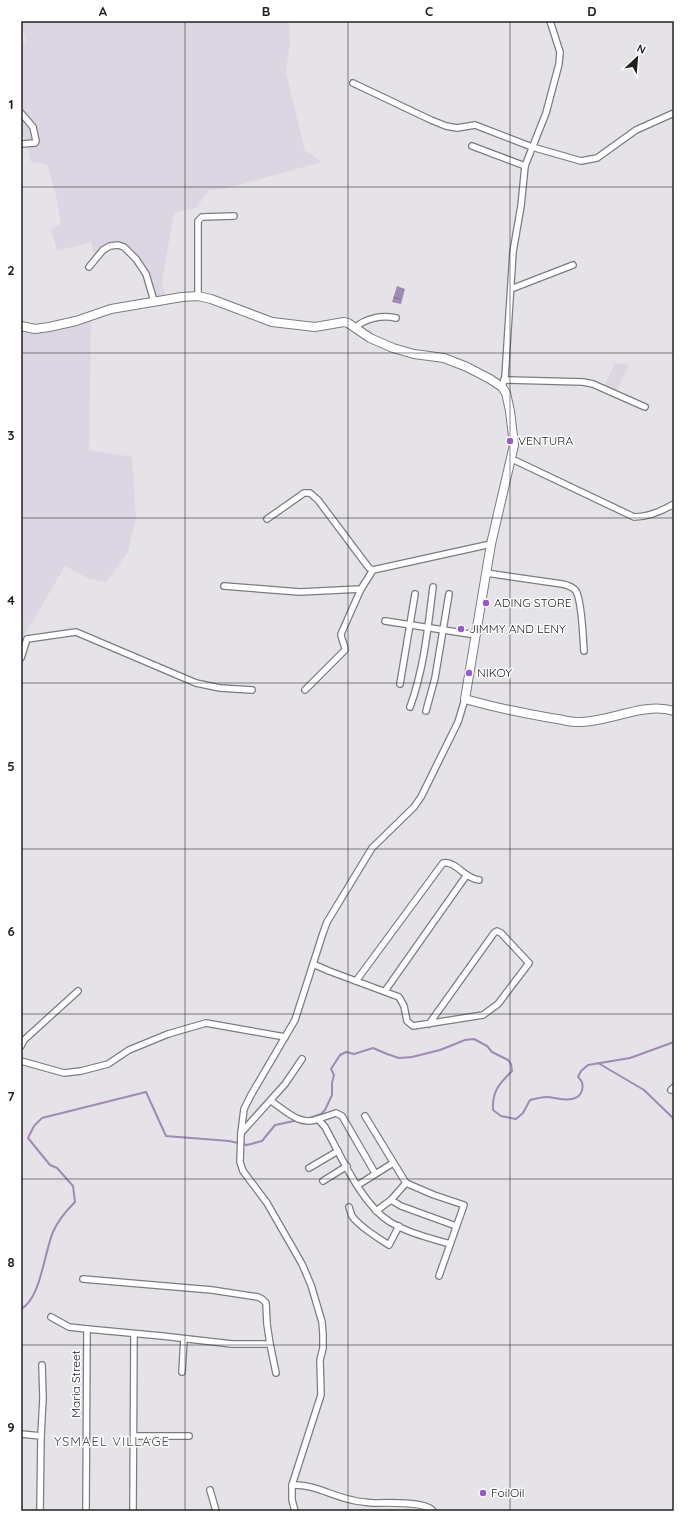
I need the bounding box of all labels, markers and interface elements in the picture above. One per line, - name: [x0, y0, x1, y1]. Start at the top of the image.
- text: A: [99, 3, 108, 19]
- text: B: [262, 3, 270, 19]
- text: C: [425, 3, 433, 19]
- text: D: [587, 3, 597, 19]
- north arrow: [617, 38, 657, 78]
- text: N: [635, 41, 648, 57]
- text: 1: [8, 96, 14, 112]
- text: 2: [7, 262, 15, 278]
- text: 3: [8, 427, 15, 443]
- place label: VENTURA: [518, 433, 573, 448]
- marker: VENTURA: [505, 436, 515, 446]
- text: 4: [7, 592, 15, 608]
- place label: ADING STORE: [494, 595, 572, 610]
- marker: ADING STORE: [481, 598, 491, 608]
- place label: JIMMY AND LENY: [469, 621, 566, 636]
- marker: JIMMY AND LENY: [456, 624, 466, 634]
- place label: NIKOY: [477, 665, 512, 680]
- marker: NIKOY: [464, 668, 474, 678]
- text: 5: [7, 758, 15, 774]
- text: 6: [7, 923, 15, 939]
- text: 7: [7, 1088, 15, 1104]
- text: 8: [7, 1254, 15, 1270]
- street label: Maria Street: [68, 1350, 83, 1418]
- text: 9: [7, 1419, 15, 1435]
- district label: YSMAEL VILLAGE: [54, 1433, 170, 1449]
- place label: FoilOil: [491, 1485, 524, 1500]
- marker: FoilOil: [478, 1488, 488, 1498]

